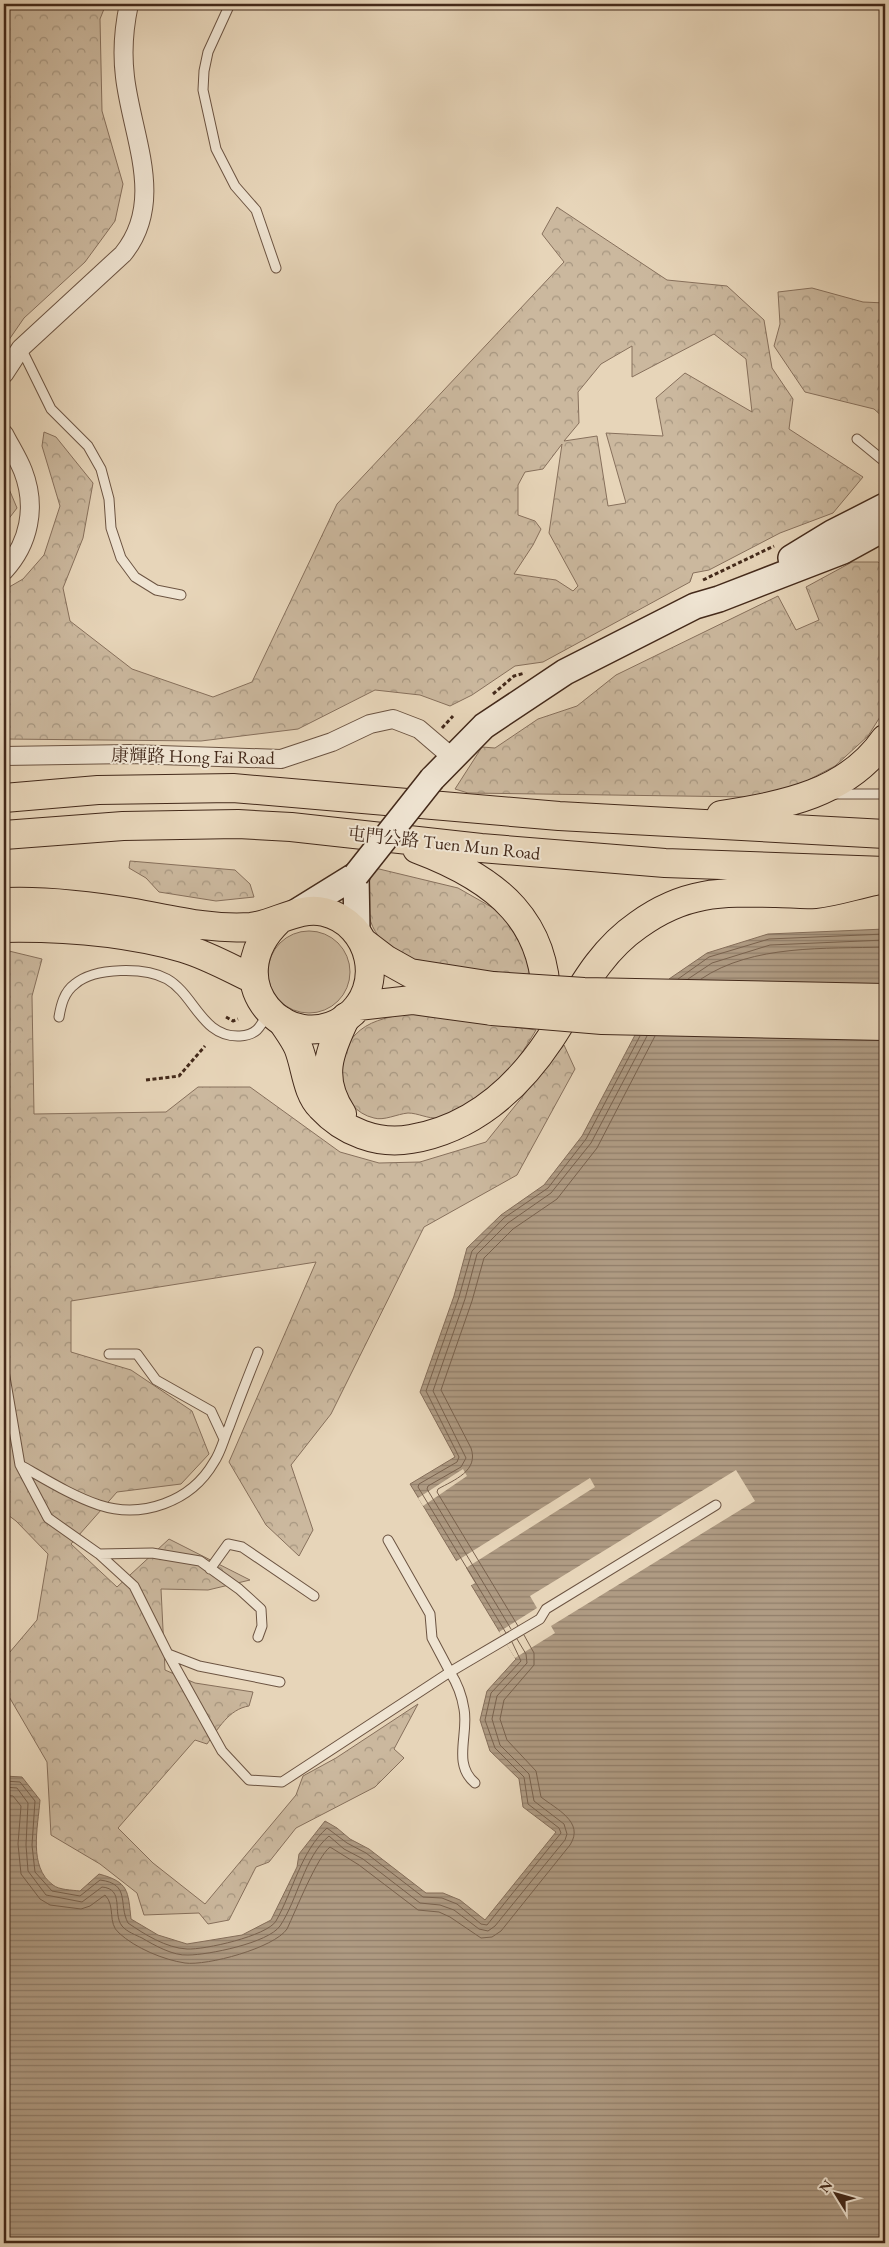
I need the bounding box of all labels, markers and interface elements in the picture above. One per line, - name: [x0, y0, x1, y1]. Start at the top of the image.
- street label: 康輝路 Hong Fai Road: [111, 743, 276, 769]
- street label: 屯門公路 Tuen Mun Road: [346, 821, 542, 865]
- north arrow: [812, 2170, 862, 2220]
- text: N: [815, 2176, 837, 2196]

